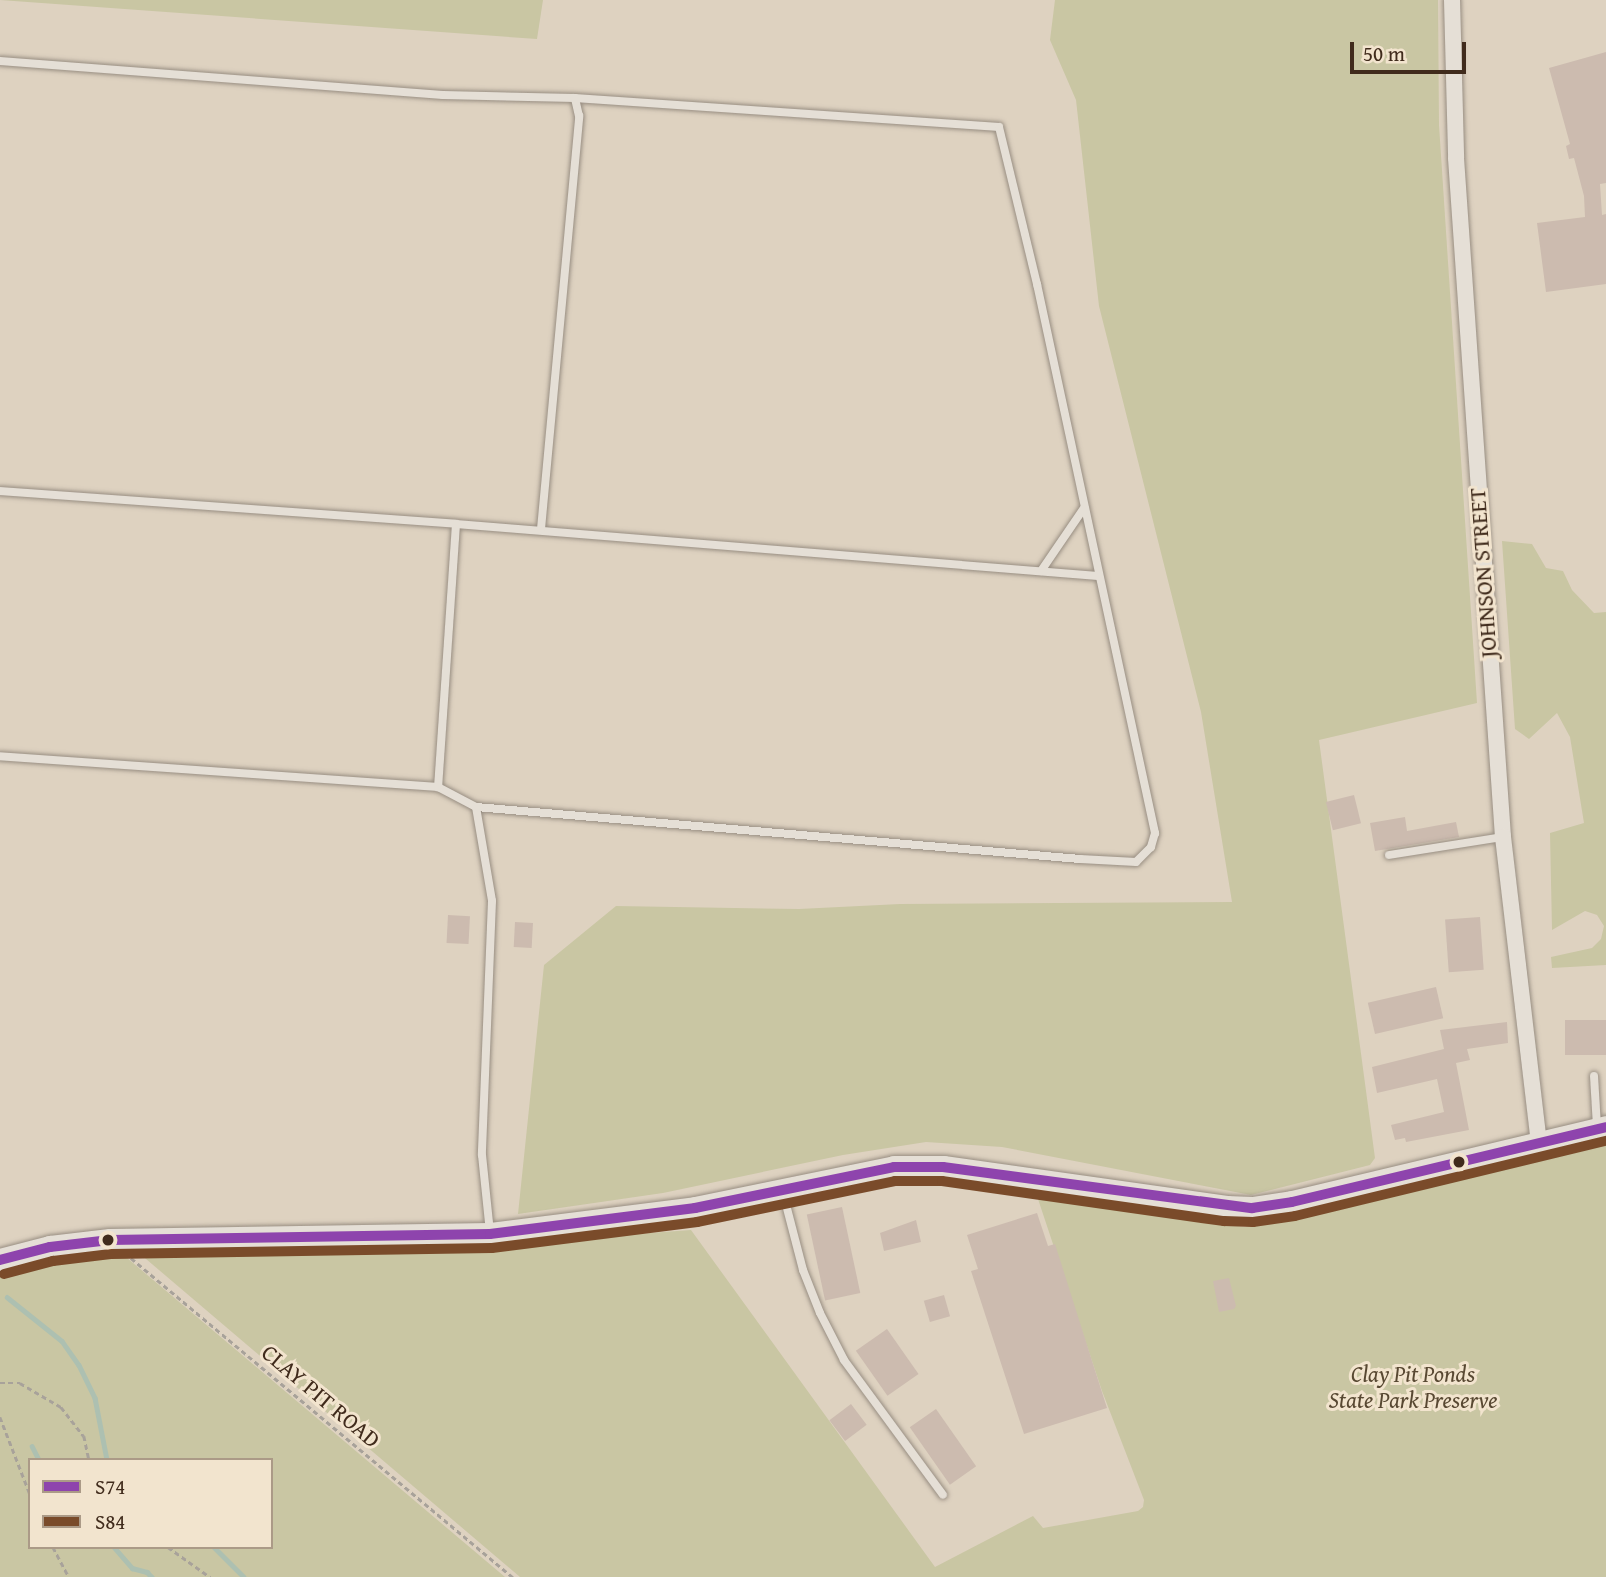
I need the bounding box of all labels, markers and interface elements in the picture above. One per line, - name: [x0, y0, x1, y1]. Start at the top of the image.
- scale bar: [1354, 28, 1470, 72]
- text: 50 m: [1363, 38, 1405, 69]
- street label: JOHNSON STREET: [1463, 487, 1503, 659]
- unlabelled marker: [1452, 1155, 1466, 1169]
- unlabelled marker: [101, 1233, 115, 1247]
- street label: CLAY PIT ROAD: [256, 1338, 386, 1454]
- park label: Clay Pit Ponds State Park Preserve: [1328, 1360, 1498, 1414]
- legend: [28, 1458, 273, 1549]
- text: S74: [95, 1471, 125, 1502]
- text: S84: [95, 1506, 125, 1537]

